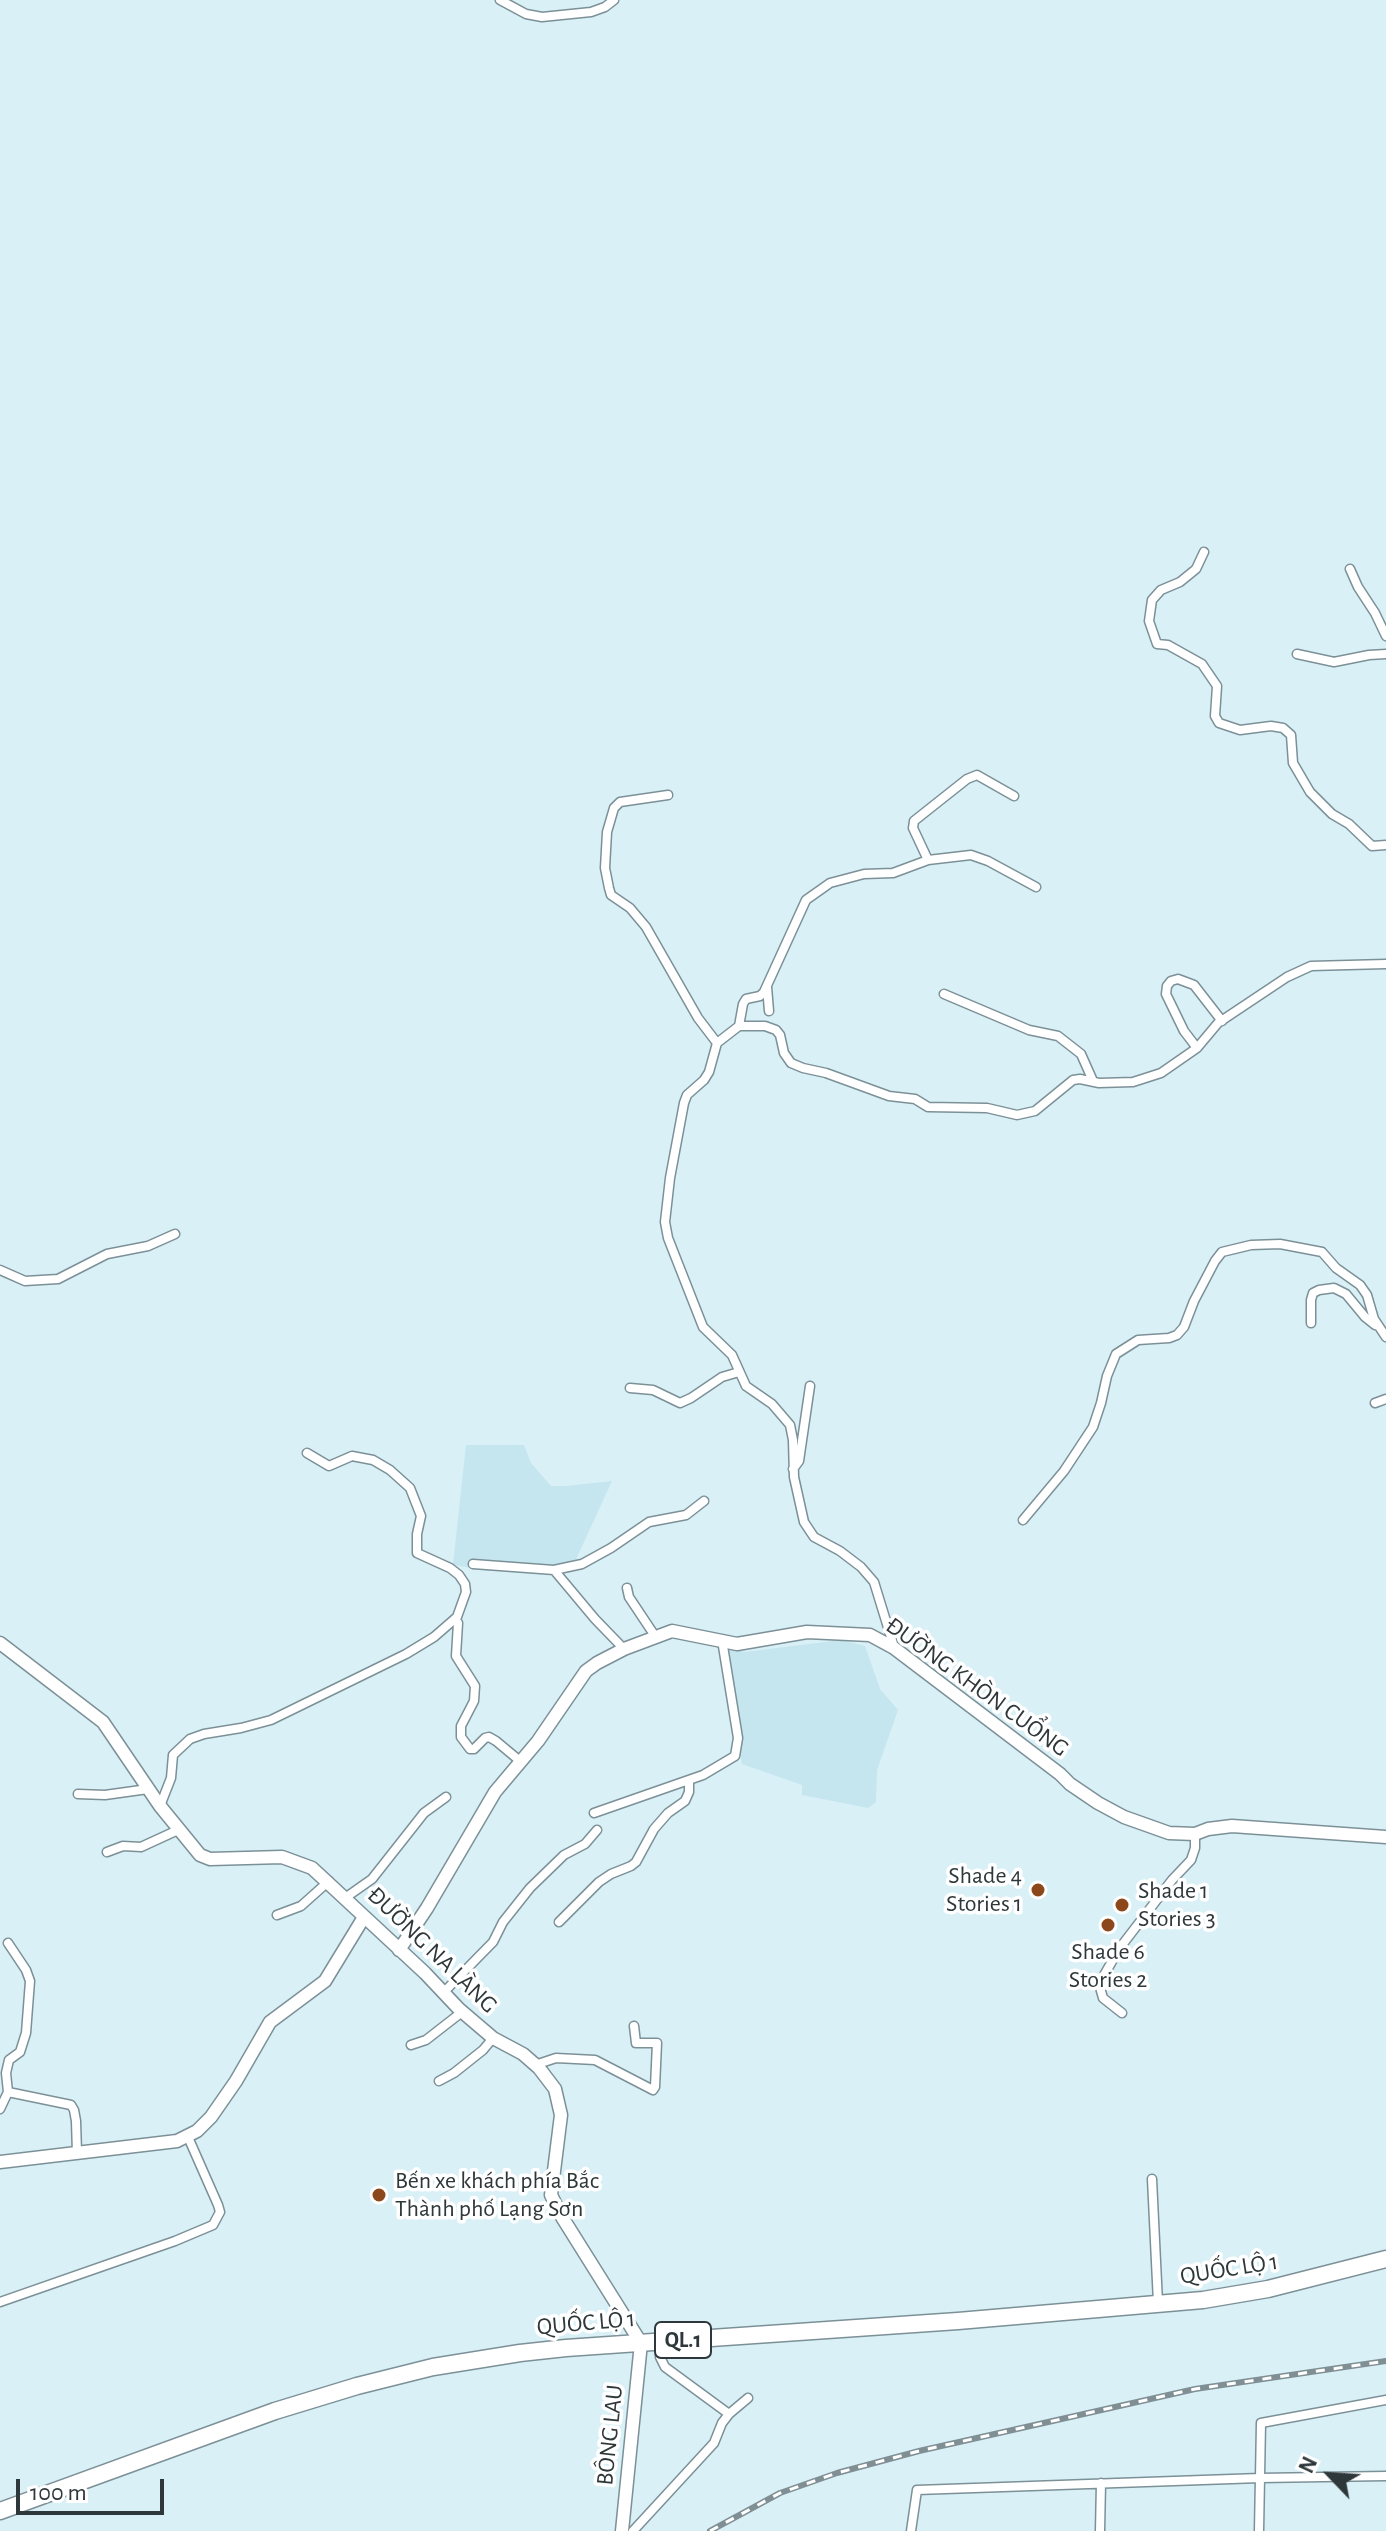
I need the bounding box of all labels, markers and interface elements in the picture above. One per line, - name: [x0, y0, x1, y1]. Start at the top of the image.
- street label: ĐƯỜNG KHÒN CUỔNG: [880, 1611, 1074, 1763]
- place label: Shade 4 Stories 1: [946, 1862, 1022, 1918]
- place label: Shade 1 Stories 3: [1138, 1877, 1216, 1933]
- street label: ĐƯỜNG NA LÀNG: [361, 1881, 503, 2019]
- marker: Shade 4 Stories 1: [1029, 1881, 1047, 1899]
- marker: Shade 1 Stories 3: [1113, 1896, 1131, 1914]
- marker: Shade 6 Stories 2: [1099, 1916, 1117, 1934]
- place label: Shade 6 Stories 2: [1069, 1938, 1147, 1994]
- place label: Bến xe khách phía Bắc Thành phố Lạng Sơn: [395, 2167, 599, 2223]
- marker: Bến xe khách phía Bắc Thành phố Lạng Sơn: [370, 2186, 388, 2204]
- street label: QUỐC LỘ 1: [1178, 2247, 1280, 2291]
- street label: QUỐC LỘ 1: [536, 2304, 636, 2342]
- road number: QL.1: [655, 2322, 711, 2358]
- street label: BÔNG LAU: [590, 2383, 630, 2487]
- north arrow: [1290, 2435, 1370, 2515]
- text: N: [1295, 2453, 1321, 2476]
- scale bar: [20, 2463, 168, 2513]
- text: 100 m: [30, 2481, 87, 2505]

